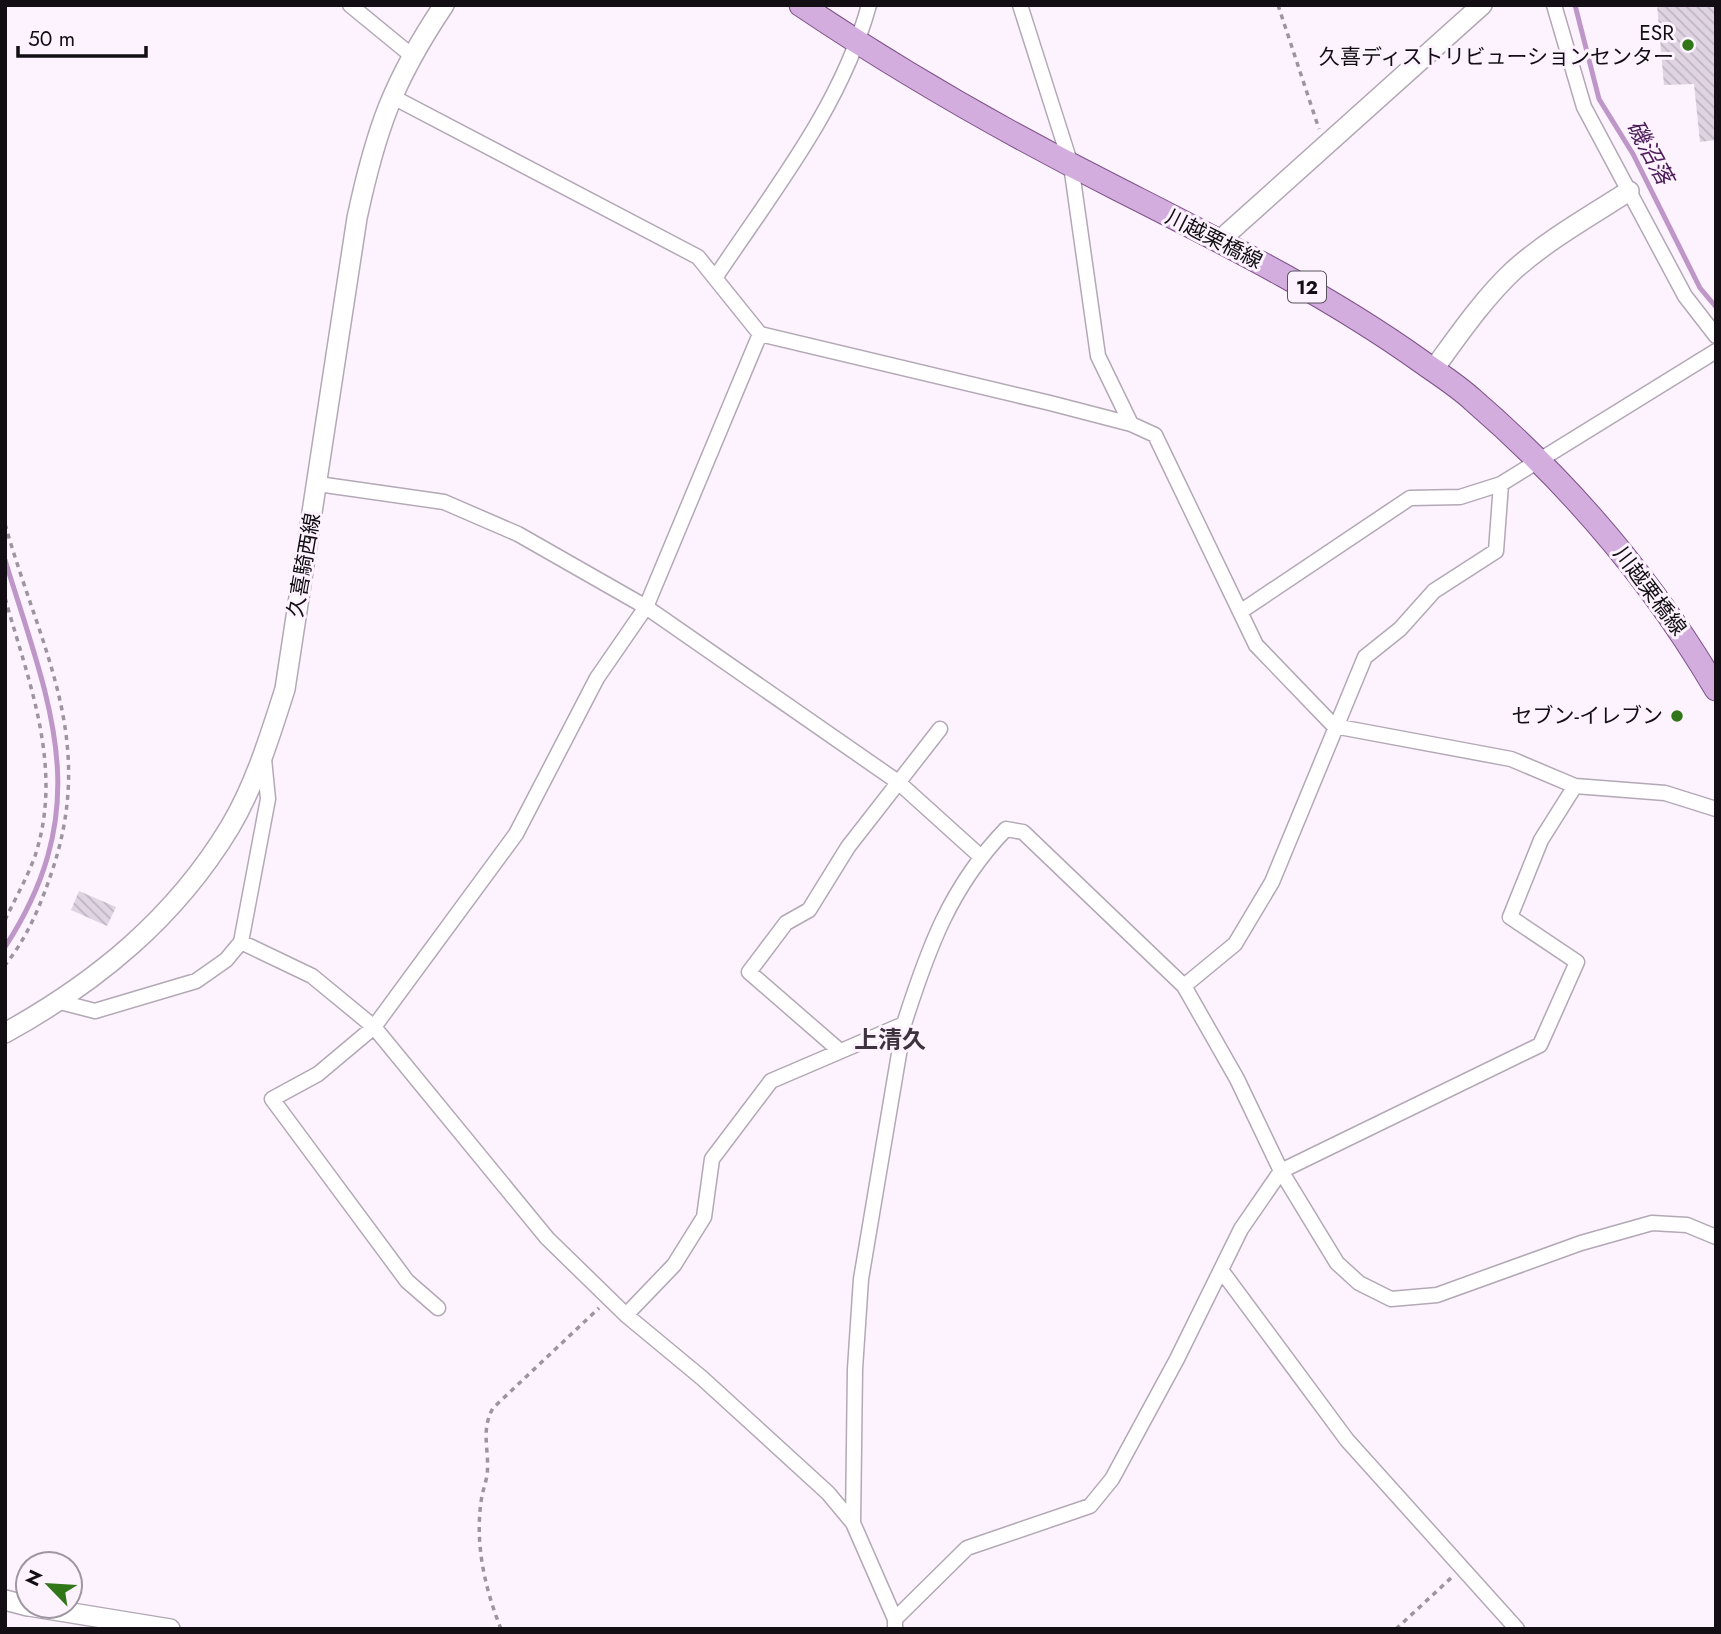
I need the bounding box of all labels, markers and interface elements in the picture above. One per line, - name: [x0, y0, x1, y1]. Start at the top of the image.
- scale bar: [18, 14, 145, 58]
- place label: ESR 久喜ディストリビューションセンター: [1319, 18, 1674, 72]
- text: 50 m: [28, 24, 75, 54]
- marker: ESR 久喜ディストリビューションセンター: [1680, 37, 1696, 53]
- water label: 磯沼落: [1618, 114, 1684, 194]
- street label: 川越栗橋線: [1160, 202, 1268, 276]
- road number: 12: [1288, 272, 1326, 302]
- street label: 久喜騎西線: [280, 511, 328, 619]
- street label: 川越栗橋線: [1606, 540, 1694, 642]
- place label: セブン-イレブン: [1512, 701, 1663, 731]
- marker: セブン-イレブン: [1669, 708, 1685, 724]
- district label: 上清久: [854, 1022, 926, 1057]
- north arrow: [14, 1550, 84, 1620]
- text: N: [19, 1565, 49, 1591]

